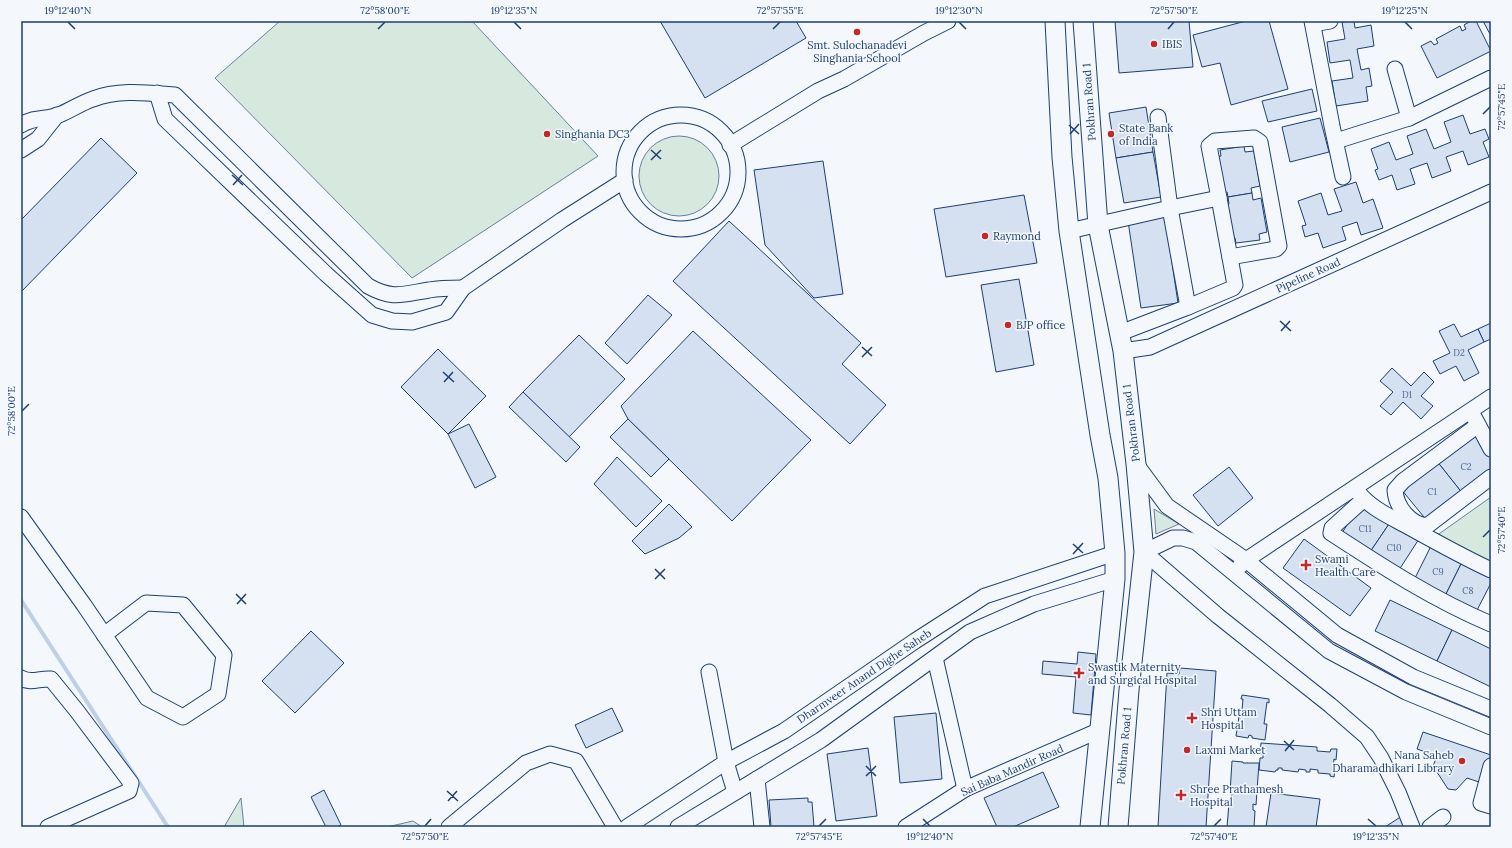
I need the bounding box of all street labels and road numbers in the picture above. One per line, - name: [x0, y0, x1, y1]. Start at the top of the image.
- street label: Pokhran Road 1: [1079, 63, 1099, 141]
- street label: Pipeline Road: [1273, 254, 1343, 296]
- street label: Pokhran Road 1: [1119, 384, 1143, 462]
- street label: Dharmveer Anand Dighe Saheb: [794, 626, 934, 726]
- street label: Pokhran Road 1: [1114, 707, 1134, 785]
- street label: Sai Baba Mandir Road: [959, 741, 1066, 799]

